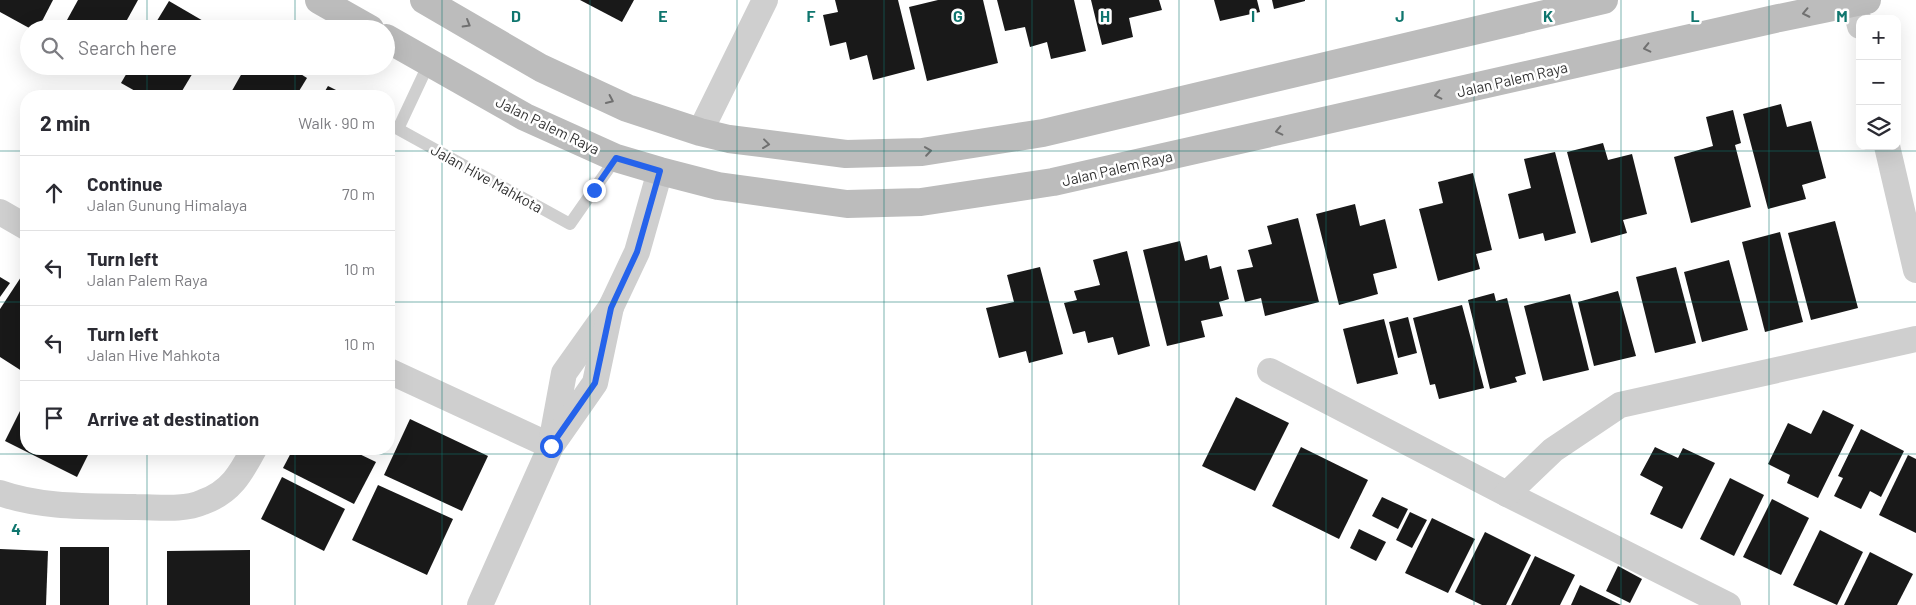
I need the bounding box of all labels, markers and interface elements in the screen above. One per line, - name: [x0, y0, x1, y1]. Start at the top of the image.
- text: D: [511, 6, 521, 25]
- text: E: [658, 6, 668, 25]
- text: F: [807, 6, 816, 25]
- text: G: [953, 6, 963, 25]
- text: H: [1100, 6, 1110, 25]
- text: I: [1251, 6, 1255, 25]
- text: J: [1395, 6, 1405, 25]
- text: K: [1543, 6, 1553, 25]
- text: L: [1690, 6, 1700, 25]
- text: M: [1836, 6, 1848, 25]
- one-way arrow: [1802, 7, 1810, 18]
- map controls: [1856, 15, 1901, 150]
- button: +: [1856, 15, 1901, 60]
- one-way arrow: [461, 18, 470, 28]
- search box: [20, 20, 395, 75]
- icon: search: [38, 34, 66, 62]
- text: Search here: [78, 36, 177, 59]
- one-way arrow: [1643, 42, 1652, 53]
- street label: Jalan Palem Raya: [1455, 58, 1569, 100]
- button: −: [1856, 60, 1901, 105]
- one-way arrow: [1433, 90, 1442, 100]
- street label: Jalan Palem Raya: [493, 92, 603, 158]
- one-way arrow: [605, 94, 614, 104]
- button: layers: [1856, 105, 1901, 150]
- text: 2 min: [40, 110, 90, 135]
- text: Walk · 90 m: [298, 113, 375, 132]
- one-way arrow: [1275, 125, 1284, 136]
- one-way arrow: [762, 138, 770, 149]
- street label: Jalan Hive Mahkota: [428, 140, 546, 216]
- one-way arrow: [923, 146, 932, 156]
- street label: Jalan Palem Raya: [1060, 147, 1174, 189]
- text: Continue: [87, 172, 163, 195]
- icon: ahead: [40, 179, 68, 207]
- route end: [583, 179, 606, 202]
- text: 70 m: [342, 184, 375, 203]
- text: Jalan Gunung Himalaya: [87, 195, 247, 214]
- text: Turn left: [87, 247, 158, 270]
- icon: left: [40, 254, 68, 282]
- text: 10 m: [344, 259, 375, 278]
- text: Jalan Palem Raya: [87, 270, 208, 289]
- text: Turn left: [87, 322, 158, 345]
- icon: left: [40, 329, 68, 357]
- text: 10 m: [344, 334, 375, 353]
- text: Jalan Hive Mahkota: [87, 345, 220, 364]
- icon: arrive: [40, 404, 68, 432]
- text: Arrive at destination: [87, 407, 259, 430]
- route start: [540, 435, 563, 458]
- text: 4: [11, 519, 21, 538]

